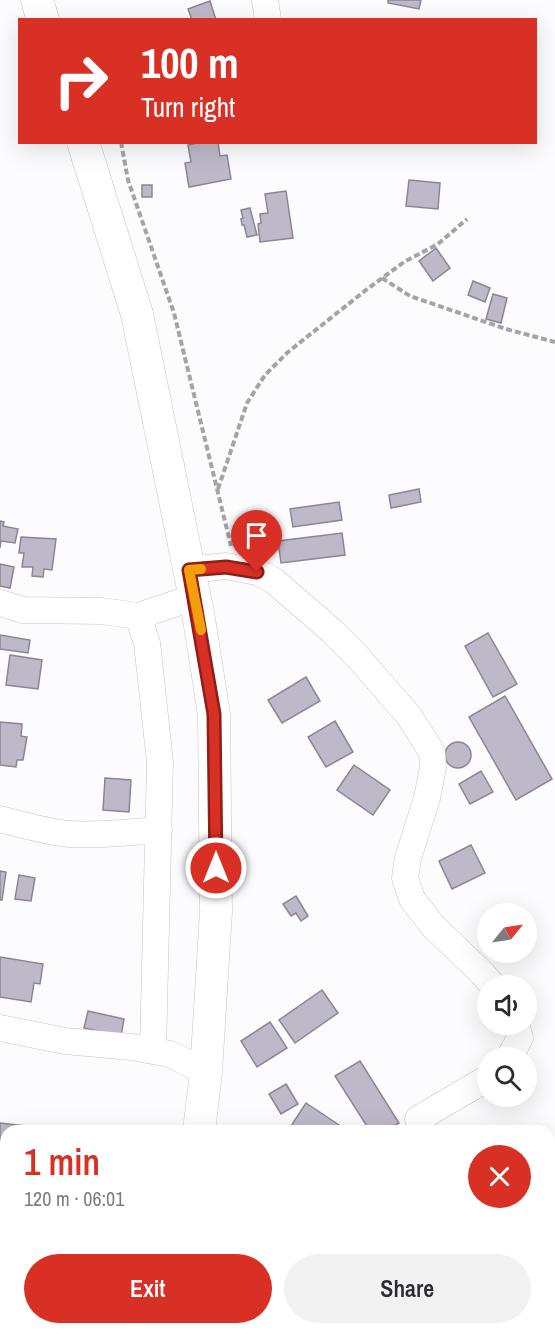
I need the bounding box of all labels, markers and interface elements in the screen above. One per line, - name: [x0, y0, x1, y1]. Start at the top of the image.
- text: 100 m: [141, 35, 239, 91]
- icon: right: [42, 42, 120, 120]
- text: Turn right: [141, 89, 235, 125]
- pin: [231, 510, 282, 572]
- icon: arrive: [240, 519, 273, 552]
- position arrow: [184, 836, 248, 900]
- north arrow: [477, 903, 537, 963]
- map controls: [477, 903, 537, 1107]
- button: sound: [477, 975, 537, 1035]
- button: search: [477, 1047, 537, 1107]
- text: 1 min: [24, 1138, 100, 1186]
- button: close: [468, 1145, 531, 1208]
- text: 120 m · 06:01: [24, 1185, 124, 1212]
- button: Exit: [24, 1254, 272, 1323]
- button: Share: [284, 1254, 531, 1323]

